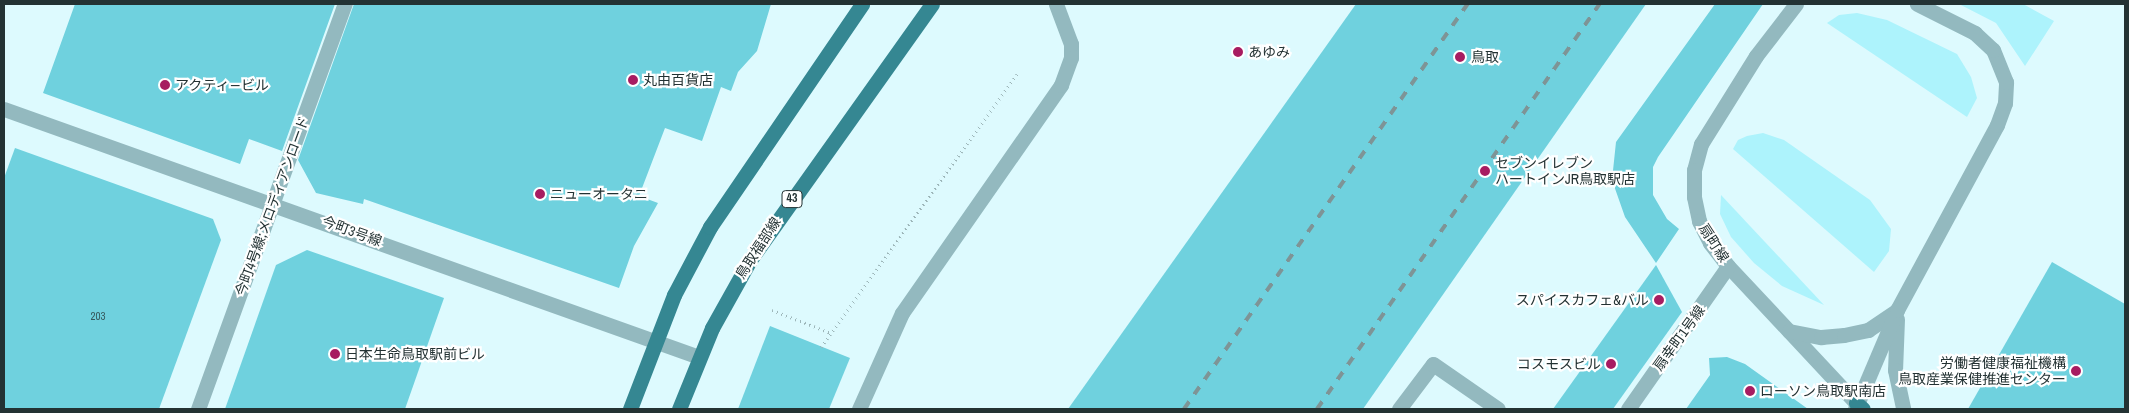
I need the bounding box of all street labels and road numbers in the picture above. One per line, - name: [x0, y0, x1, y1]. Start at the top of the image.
- street label: 今町4号線;メロディアンロード: [231, 113, 313, 299]
- road number: 43: [781, 190, 803, 208]
- street label: 今町3号線: [320, 212, 384, 250]
- street label: 鳥取福部線: [732, 214, 784, 282]
- street label: 扇町線: [1696, 221, 1732, 265]
- street label: 扇幸町1号線: [1650, 302, 1708, 374]

